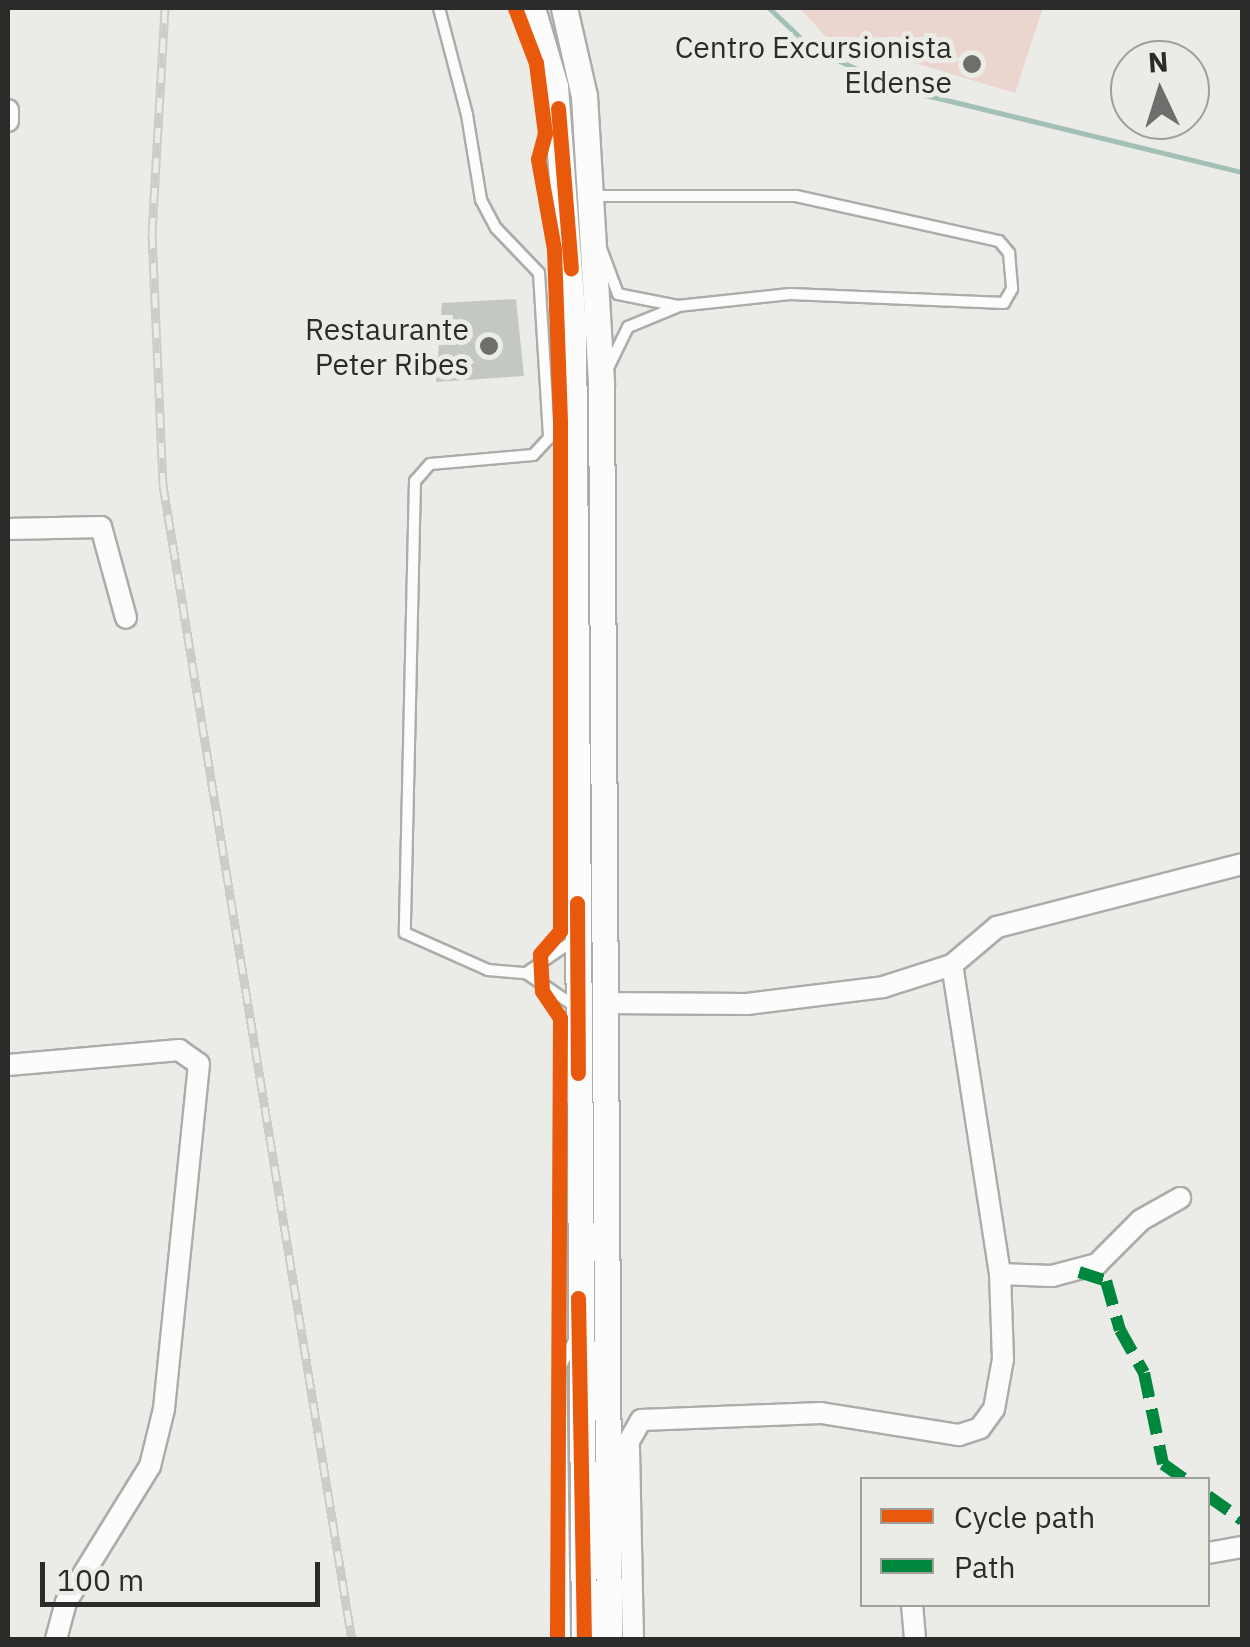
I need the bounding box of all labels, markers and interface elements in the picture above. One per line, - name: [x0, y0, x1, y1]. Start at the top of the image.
- place label: Centro Excursionista Eldense: [675, 29, 952, 100]
- north arrow: [1110, 40, 1210, 140]
- text: N: [1147, 42, 1169, 81]
- marker: Centro Excursionista Eldense: [961, 53, 983, 75]
- place label: Restaurante Peter Ribes: [305, 311, 469, 382]
- marker: Restaurante Peter Ribes: [478, 335, 500, 357]
- legend: [860, 1477, 1210, 1607]
- text: Cycle path: [954, 1497, 1095, 1536]
- scale bar: [45, 1542, 325, 1604]
- text: Path: [954, 1547, 1015, 1586]
- text: 100 m: [57, 1560, 144, 1599]

